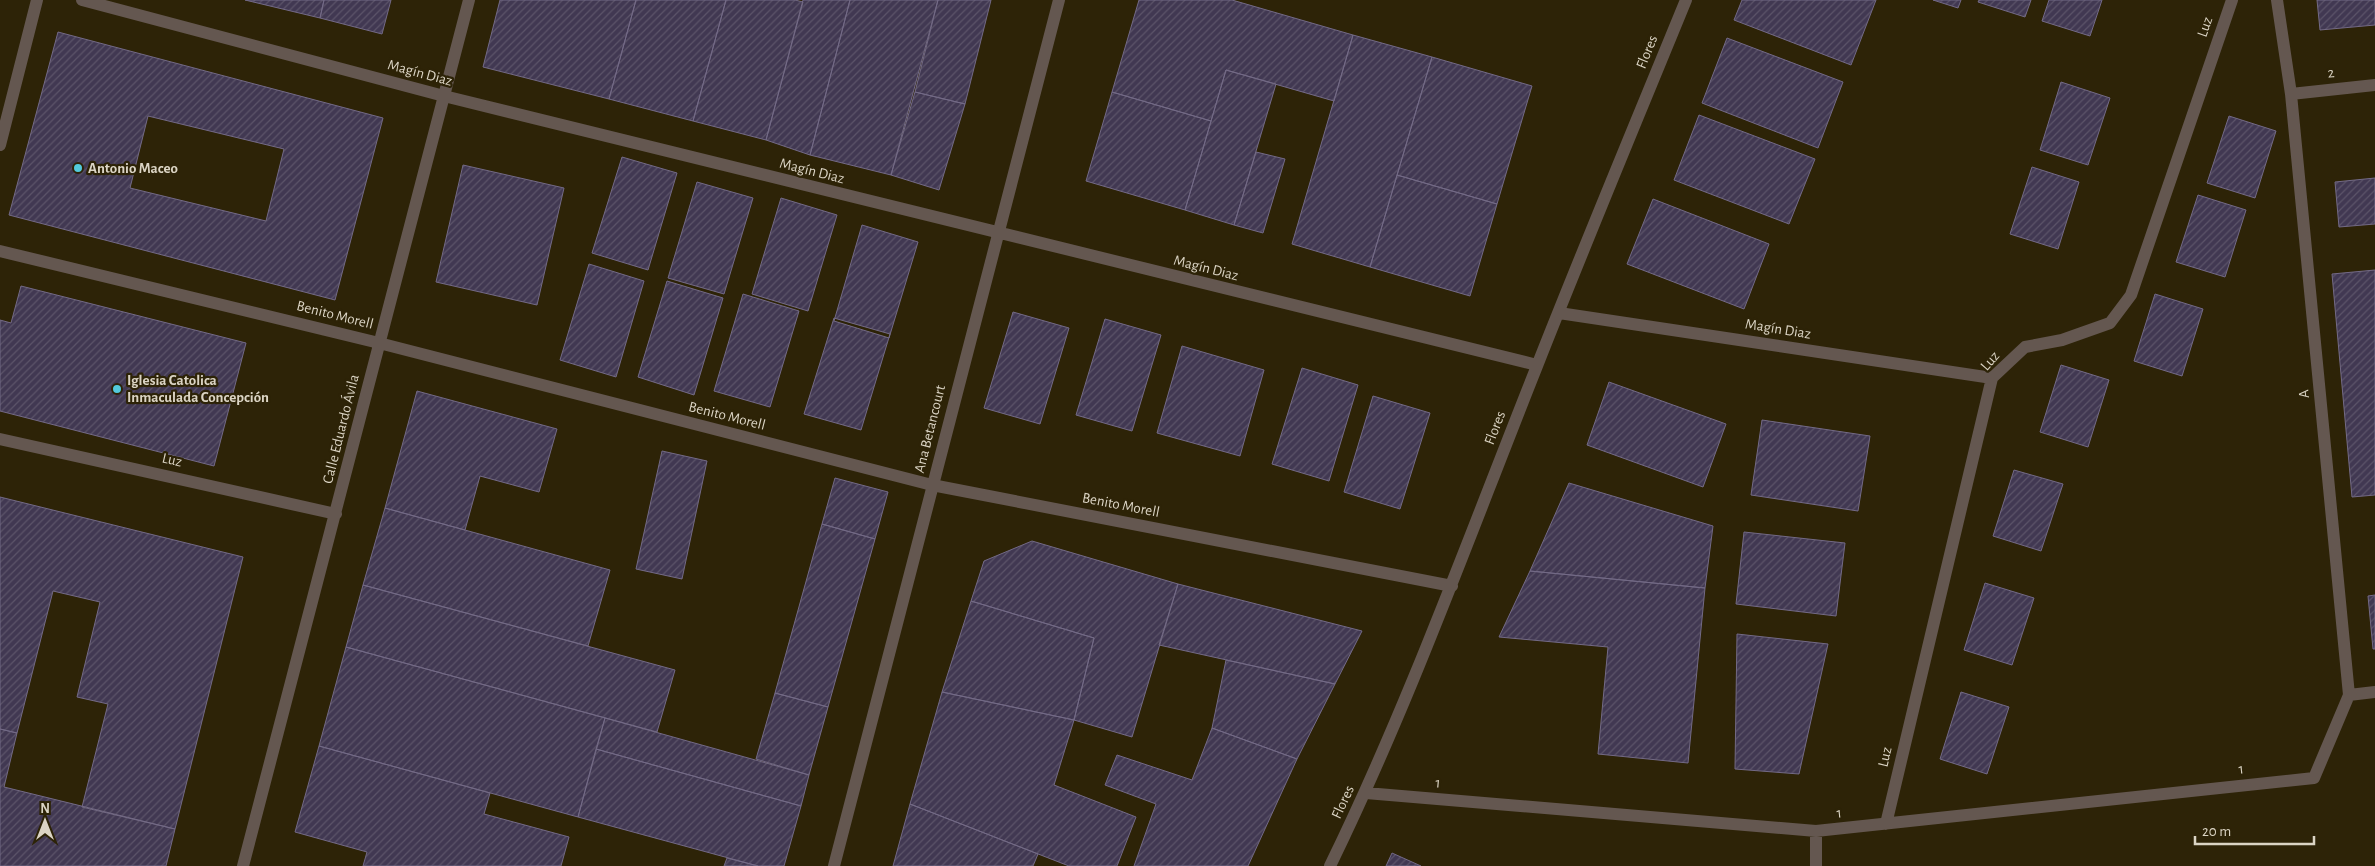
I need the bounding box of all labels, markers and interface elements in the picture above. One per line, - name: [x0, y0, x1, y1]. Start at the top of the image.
- street label: Luz: [2195, 15, 2215, 39]
- street label: Flores: [1634, 33, 1660, 71]
- street label: Magín Diaz: [386, 57, 454, 89]
- street label: 2: [2327, 65, 2335, 81]
- street label: Magín Diaz: [778, 156, 846, 186]
- place label: Antonio Maceo: [88, 161, 178, 176]
- marker: Antonio Maceo: [72, 162, 84, 174]
- street label: Magín Diaz: [1172, 253, 1240, 283]
- street label: Benito Morell: [295, 298, 375, 332]
- street label: Magín Diaz: [1744, 316, 1812, 342]
- street label: Luz: [1978, 349, 2002, 373]
- street label: Calle Eduardo Ávila: [318, 372, 362, 485]
- place label: Iglesia Catolica Inmaculada Concepción: [127, 373, 269, 405]
- marker: Iglesia Catolica Inmaculada Concepción: [111, 383, 123, 395]
- street label: Ana Betancourt: [912, 383, 948, 475]
- street label: A: [2296, 389, 2312, 399]
- street label: Benito Morell: [687, 399, 767, 433]
- street label: Flores: [1482, 409, 1508, 447]
- street label: Luz: [161, 450, 183, 470]
- street label: Benito Morell: [1081, 490, 1161, 520]
- street label: Luz: [1875, 746, 1895, 768]
- street label: 1: [2238, 761, 2244, 777]
- street label: 1: [1435, 775, 1441, 791]
- street label: Flores: [1329, 783, 1357, 821]
- north arrow: [20, 796, 70, 846]
- text: N: [40, 802, 50, 816]
- street label: 1: [1836, 805, 1842, 821]
- scale bar: [2195, 814, 2314, 846]
- text: 20 m: [2202, 824, 2231, 839]

